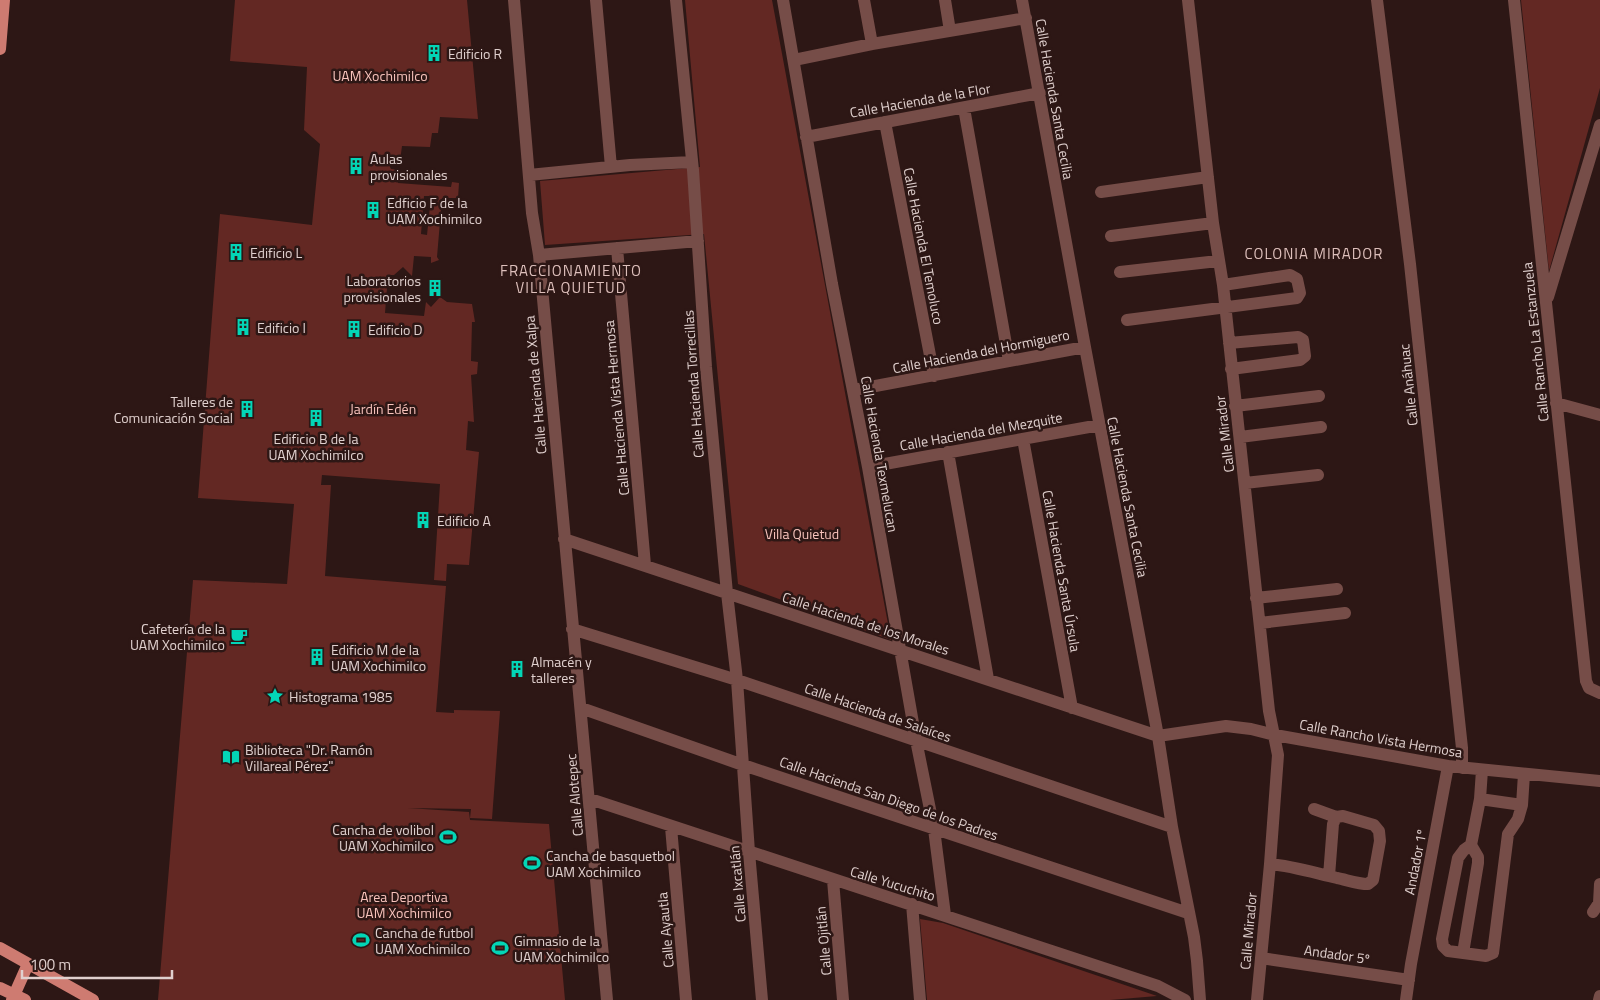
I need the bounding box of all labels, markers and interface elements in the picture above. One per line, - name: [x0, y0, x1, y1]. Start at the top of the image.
- street label: Calle Hacienda Santa Cecilia: [1030, 17, 1080, 181]
- building icon: Edificio R: [424, 43, 444, 63]
- place label: Edificio R: [448, 43, 502, 64]
- park label: UAM Xochimilco: [332, 65, 428, 86]
- street label: Calle Hacienda de la Flor: [848, 77, 992, 123]
- place label: Aulas provisionales: [370, 148, 447, 185]
- building icon: Aulas provisionales: [346, 156, 366, 176]
- street label: Calle Hacienda El Temoluco: [898, 166, 950, 326]
- place label: Edficio F de la UAM Xochimilco: [387, 192, 482, 229]
- building icon: Edficio F de la UAM Xochimilco: [363, 200, 383, 220]
- building icon: Edificio L: [226, 242, 246, 262]
- place label: Edificio L: [250, 242, 302, 263]
- district label: COLONIA MIRADOR: [1245, 242, 1383, 265]
- district label: FRACCIONAMIENTO VILLA QUIETUD: [500, 259, 642, 299]
- street label: Calle Rancho La Estanzuela: [1516, 261, 1554, 423]
- place label: Laboratorios provisionales: [344, 270, 421, 307]
- building icon: Laboratorios provisionales: [425, 278, 445, 298]
- street label: Calle Hacienda Torrecillas: [677, 309, 709, 459]
- street label: Calle Hacienda de Xalpa: [518, 315, 552, 455]
- building icon: Edificio I: [233, 317, 253, 337]
- place label: Edificio I: [257, 317, 306, 338]
- building icon: Edificio D: [344, 319, 364, 339]
- place label: Edificio D: [368, 319, 422, 340]
- street label: Calle Hacienda Vista Hermosa: [598, 320, 634, 496]
- street label: Calle Hacienda del Hormiguero: [891, 324, 1071, 378]
- street label: Calle Anáhuac: [1393, 343, 1423, 427]
- street label: Calle Hacienda Texmelucan: [856, 374, 904, 534]
- place label: Talleres de Comunicación Social: [114, 391, 233, 428]
- street label: Calle Mirador: [1209, 394, 1239, 474]
- park label: Jardín Edén: [350, 398, 416, 419]
- building icon: Talleres de Comunicación Social: [237, 399, 257, 419]
- street label: Calle Hacienda del Mezquite: [898, 406, 1064, 456]
- building icon: Edificio B de la UAM Xochimilco: [306, 408, 326, 428]
- street label: Calle Hacienda Santa Cecilia: [1102, 415, 1154, 579]
- place label: Edificio B de la UAM Xochimilco: [268, 428, 364, 465]
- street label: Calle Hacienda Santa Úrsula: [1037, 488, 1087, 654]
- building icon: Edificio A: [413, 510, 433, 530]
- place label: Edificio A: [437, 510, 491, 531]
- park label: Villa Quietud: [765, 523, 839, 544]
- street label: Calle Hacienda de los Morales: [780, 586, 952, 660]
- place label: Cafetería de la UAM Xochimilco: [130, 618, 225, 655]
- cafe icon: Cafetería de la UAM Xochimilco: [229, 626, 249, 646]
- place label: Edificio M de la UAM Xochimilco: [331, 639, 426, 676]
- building icon: Edificio M de la UAM Xochimilco: [307, 647, 327, 667]
- place label: Almacén y talleres: [531, 651, 592, 688]
- building icon: Almacén y talleres: [507, 659, 527, 679]
- street label: Calle Hacienda de Salaíces: [802, 677, 954, 747]
- place icon: Histograma 1985: [265, 686, 285, 706]
- place label: Histograma 1985: [289, 686, 393, 707]
- street label: Calle Rancho Vista Hermosa: [1298, 713, 1464, 763]
- place label: Biblioteca "Dr. Ramón Villareal Pérez": [245, 739, 373, 776]
- library icon: Biblioteca "Dr. Ramón Villareal Pérez": [221, 747, 241, 767]
- street label: Calle Hacienda San Diego de los Padres: [777, 751, 1001, 845]
- street label: Calle Alotepec: [560, 753, 588, 837]
- place label: Cancha de volibol UAM Xochimilco: [332, 819, 434, 856]
- sports icon: Cancha de volibol UAM Xochimilco: [438, 827, 458, 847]
- street label: Andador 1º: [1398, 828, 1432, 896]
- place label: Cancha de basquetbol UAM Xochimilco: [546, 845, 675, 882]
- street label: Calle Ixcatlán: [723, 845, 751, 923]
- sports icon: Cancha de basquetbol UAM Xochimilco: [522, 853, 542, 873]
- street label: Calle Yucuchito: [848, 860, 938, 906]
- park label: Area Deportiva UAM Xochimilco: [356, 886, 452, 923]
- street label: Calle Ayautla: [651, 891, 679, 969]
- street label: Calle Mirador: [1234, 891, 1262, 971]
- street label: Calle Ojitlán: [810, 906, 836, 976]
- place label: Cancha de futbol UAM Xochimilco: [375, 922, 473, 959]
- sports icon: Cancha de futbol UAM Xochimilco: [351, 930, 371, 950]
- place label: Gimnasio de la UAM Xochimilco: [514, 930, 609, 967]
- sports icon: Gimnasio de la UAM Xochimilco: [490, 938, 510, 958]
- street label: Andador 5º: [1303, 939, 1371, 969]
- scale bar: [22, 948, 172, 980]
- text: 100 m: [30, 953, 71, 976]

